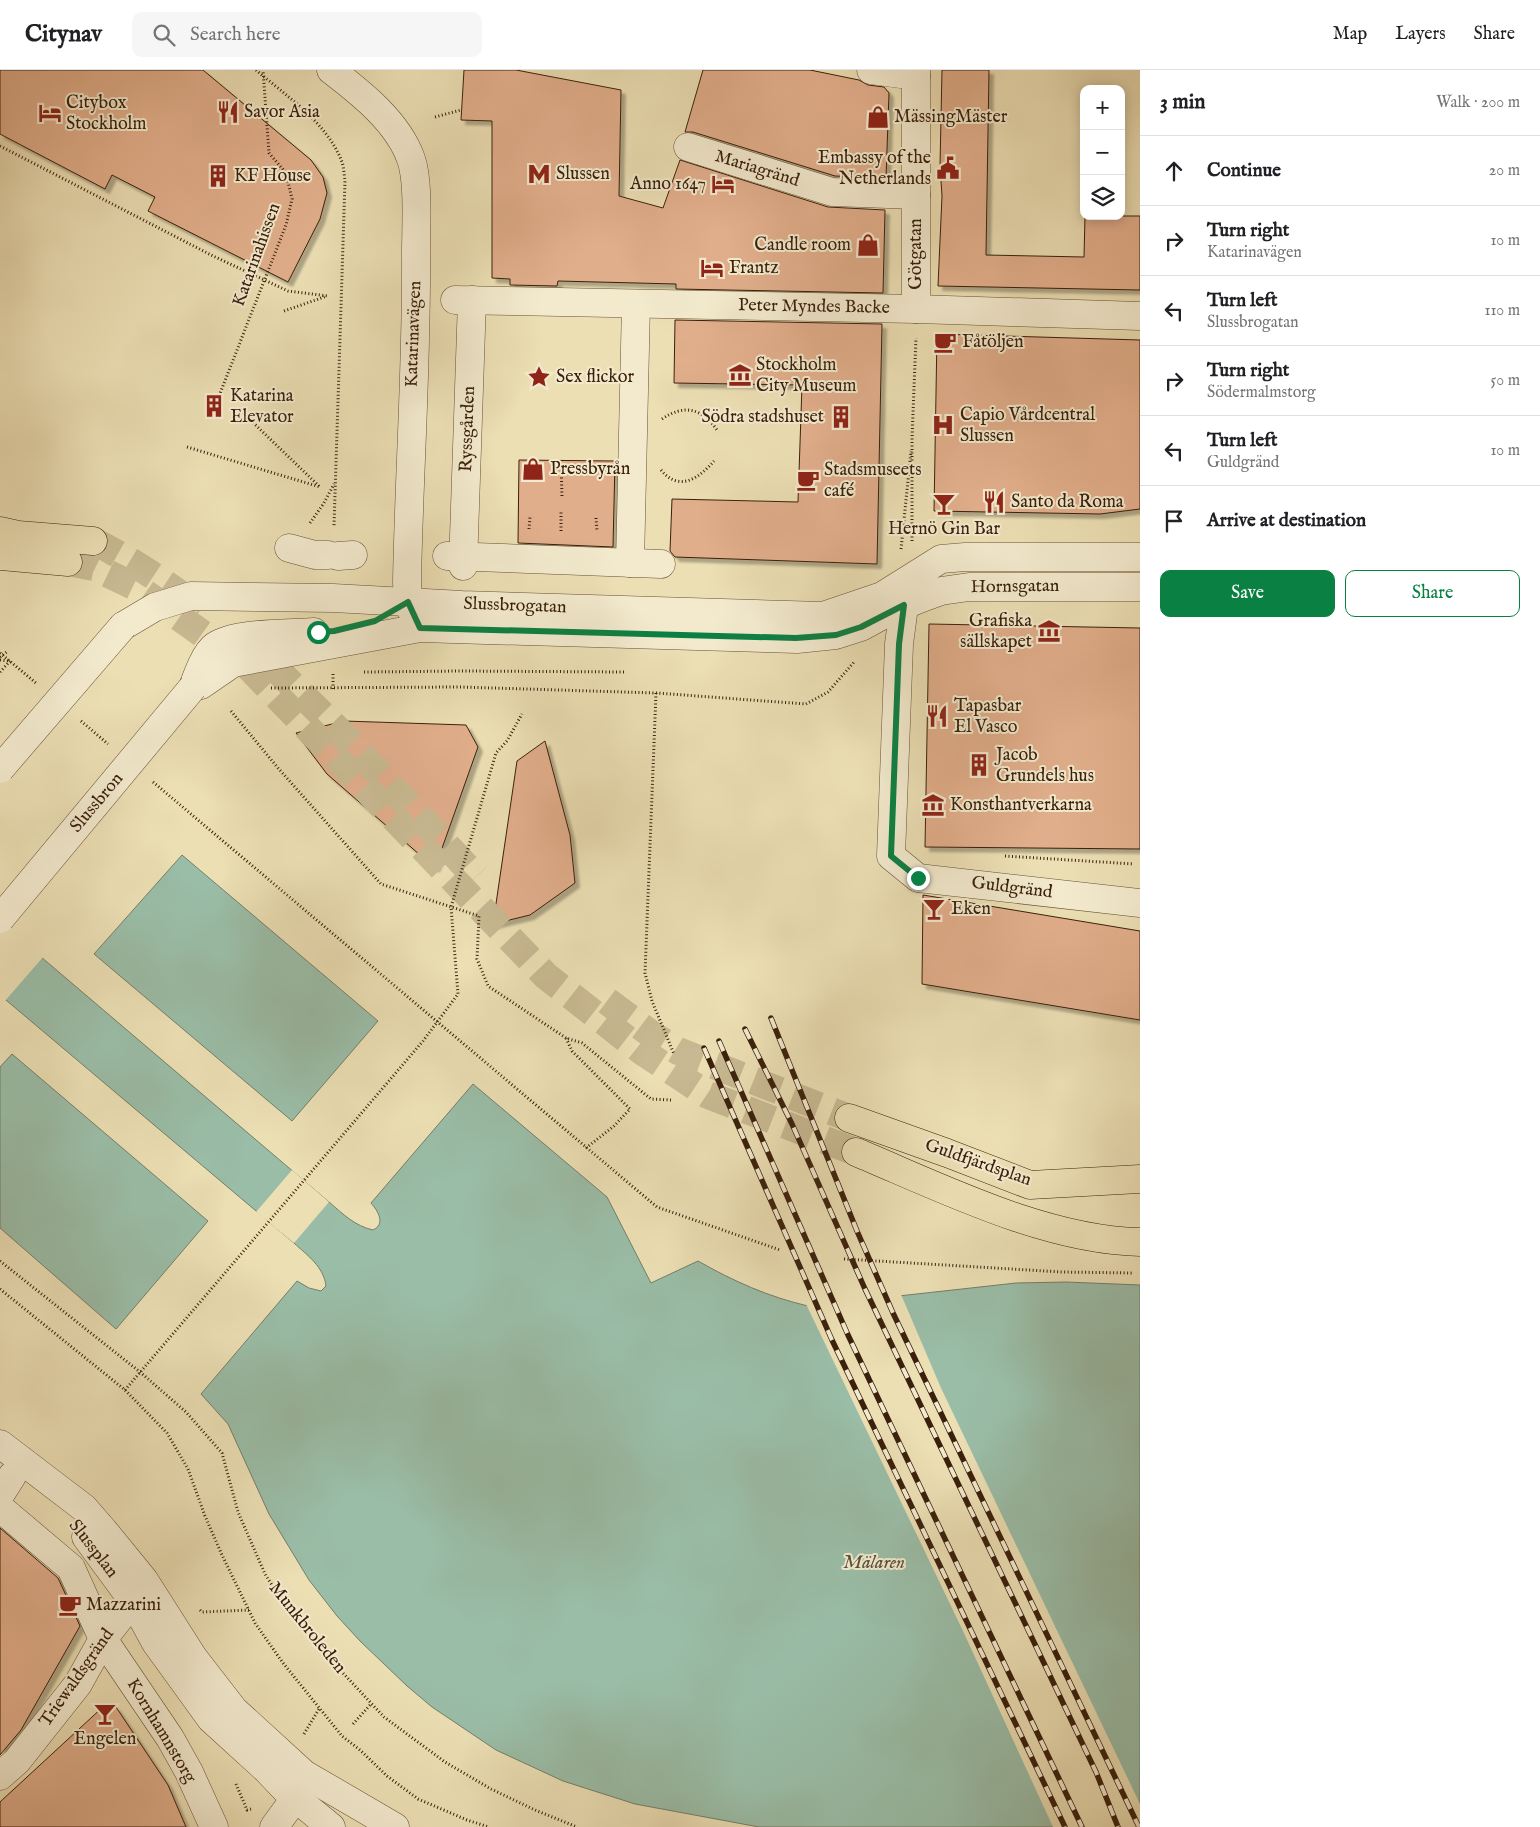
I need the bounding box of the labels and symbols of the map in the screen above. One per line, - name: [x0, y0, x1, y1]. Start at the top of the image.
- place label: Citybox Stockholm: [66, 92, 146, 136]
- restaurant icon: Savor Asia: [215, 99, 241, 125]
- hotel icon: Citybox Stockholm: [37, 100, 63, 126]
- place label: Savor Asia: [244, 101, 320, 124]
- shop icon: MässingMäster: [865, 104, 891, 130]
- place label: MässingMäster: [894, 106, 1008, 129]
- street label: Mariagränd: [712, 145, 802, 193]
- place label: Embassy of the Netherlands: [818, 147, 931, 191]
- public building icon: Embassy of the Netherlands: [935, 155, 961, 181]
- metro station icon: Slussen: [526, 161, 552, 187]
- building icon: KF House: [205, 163, 231, 189]
- place label: Slussen: [556, 163, 610, 186]
- place label: KF House: [234, 165, 311, 188]
- hotel icon: Anno 1647: [710, 171, 736, 197]
- place label: Anno 1647: [629, 173, 706, 196]
- street label: Katarinahissen: [228, 200, 286, 310]
- street label: Götgatan: [905, 218, 928, 290]
- shop icon: Candle room: [855, 232, 881, 258]
- place label: Candle room: [754, 234, 851, 257]
- hotel icon: Frantz: [699, 255, 725, 281]
- place label: Frantz: [729, 257, 779, 280]
- street label: Katarinavägen: [401, 280, 427, 388]
- street label: Peter Myndes Backe: [738, 294, 890, 320]
- cafe icon: Fåtöljen: [932, 329, 958, 355]
- place label: Fåtöljen: [962, 331, 1024, 354]
- place label: Stockholm City Museum: [756, 354, 857, 398]
- museum icon: Stockholm City Museum: [727, 362, 753, 388]
- place icon: Sex flickor: [526, 364, 552, 390]
- place label: Sex flickor: [556, 366, 634, 389]
- place label: Katarina Elevator: [230, 385, 294, 429]
- street label: Ryssgården: [455, 385, 481, 472]
- building icon: Katarina Elevator: [201, 393, 227, 419]
- building icon: Södra stadshuset: [828, 404, 854, 430]
- place label: Capio Vårdcentral Slussen: [960, 404, 1095, 448]
- place label: Södra stadshuset: [701, 406, 824, 429]
- hospital icon: Capio Vårdcentral Slussen: [930, 412, 956, 438]
- shop icon: Pressbyrån: [520, 456, 546, 482]
- place label: Pressbyrån: [550, 458, 631, 481]
- place label: Stadsmuseets café: [824, 459, 922, 503]
- cafe icon: Stadsmuseets café: [795, 467, 821, 493]
- restaurant icon: Santo da Roma: [981, 489, 1007, 515]
- bar icon: Hernö Gin Bar: [931, 491, 957, 517]
- place label: Santo da Roma: [1011, 491, 1124, 514]
- place label: Hernö Gin Bar: [888, 518, 1001, 541]
- street label: Hornsgatan: [971, 575, 1060, 599]
- street label: Slussbrogatan: [463, 593, 567, 619]
- place label: Grafiska sällskapet: [960, 610, 1032, 654]
- museum icon: Grafiska sällskapet: [1036, 618, 1062, 644]
- route start: [307, 621, 330, 644]
- place label: Tapasbar El Vasco: [954, 695, 1022, 739]
- restaurant icon: Tapasbar El Vasco: [924, 703, 950, 729]
- place label: Jacob Grundels hus: [994, 744, 1094, 788]
- building icon: Jacob Grundels hus: [966, 752, 992, 778]
- street label: Slussbron: [65, 768, 129, 838]
- museum icon: Konsthantverkarna: [920, 792, 946, 818]
- place label: Konsthantverkarna: [950, 794, 1092, 817]
- route end: [907, 867, 930, 890]
- street label: Guldgränd: [970, 872, 1054, 904]
- bar icon: Eken: [921, 896, 947, 922]
- place label: Eken: [951, 898, 991, 921]
- street label: Guldfjärdsplan: [922, 1134, 1035, 1192]
- street label: Slussplan: [63, 1515, 123, 1583]
- water label: Mälaren: [843, 1551, 905, 1575]
- street label: Munkbroleden: [263, 1577, 351, 1679]
- cafe icon: Mazzarini: [57, 1592, 83, 1618]
- place label: Mazzarini: [86, 1594, 161, 1617]
- street label: Triewaldsgränd: [35, 1624, 120, 1732]
- street label: Kornhamnstorg: [121, 1674, 201, 1788]
- bar icon: Engelen: [92, 1701, 118, 1727]
- place label: Engelen: [74, 1728, 137, 1751]

